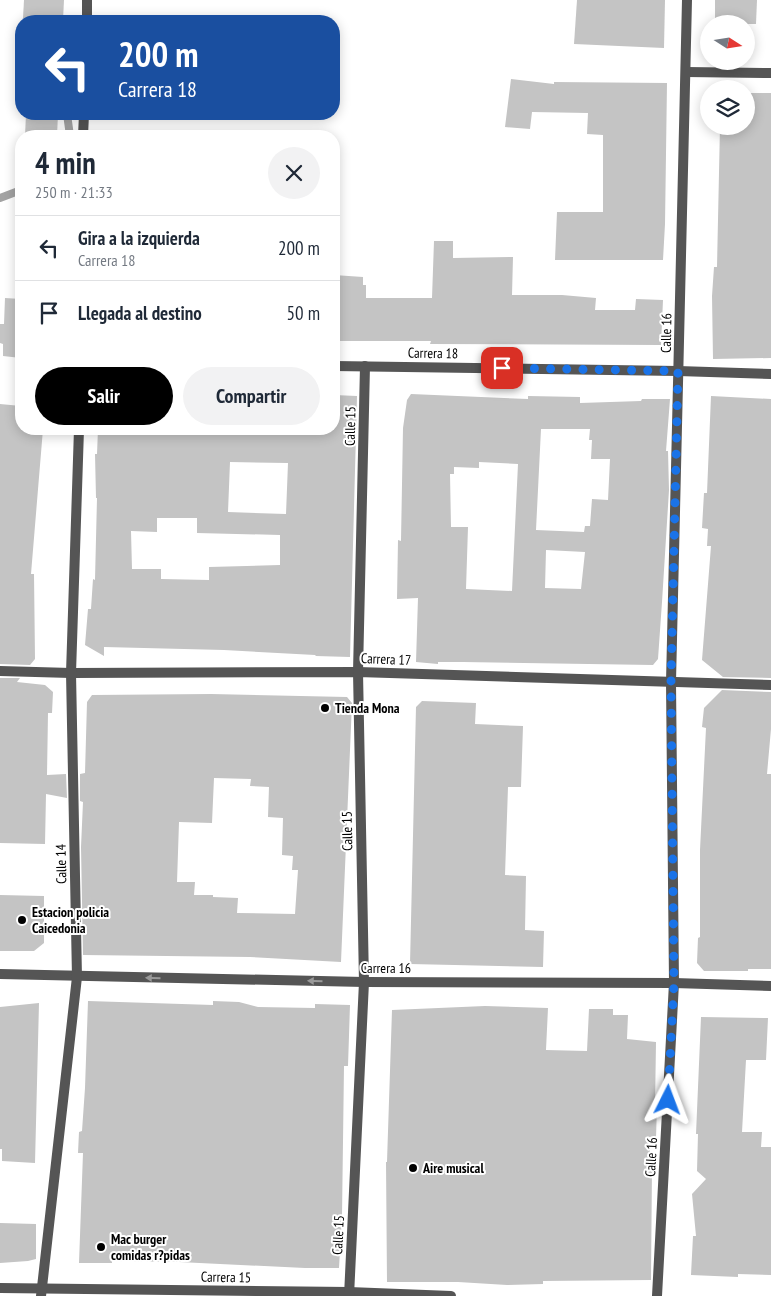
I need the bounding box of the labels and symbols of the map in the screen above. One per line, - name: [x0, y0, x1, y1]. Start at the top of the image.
- north arrow: [700, 15, 755, 70]
- street label: Calle 16: [657, 313, 675, 353]
- street label: Carrera 18: [408, 344, 458, 362]
- pin: [481, 347, 523, 389]
- street label: Calle 15: [341, 406, 359, 446]
- street label: Carrera 17: [361, 649, 411, 669]
- place label: Tienda Mona: [335, 699, 400, 717]
- marker: Tienda Mona: [319, 702, 331, 714]
- street label: Calle 15: [338, 811, 356, 851]
- street label: Calle 14: [52, 843, 70, 884]
- place label: Estacion policia Caicedonia: [32, 903, 109, 937]
- marker: Estacion policia Caicedonia: [16, 914, 28, 926]
- street label: Carrera 16: [361, 959, 411, 977]
- one-way arrow: [144, 974, 160, 982]
- one-way arrow: [307, 977, 323, 985]
- position arrow: [641, 1073, 693, 1125]
- street label: Calle 16: [641, 1137, 661, 1177]
- place label: Aire musical: [422, 1159, 484, 1177]
- marker: Aire musical: [407, 1162, 419, 1174]
- street label: Calle 15: [328, 1215, 348, 1255]
- place label: Mac burger comidas r?pidas: [111, 1230, 190, 1264]
- marker: Mac burger comidas r?pidas: [95, 1241, 107, 1253]
- street label: Carrera 15: [201, 1268, 251, 1286]

